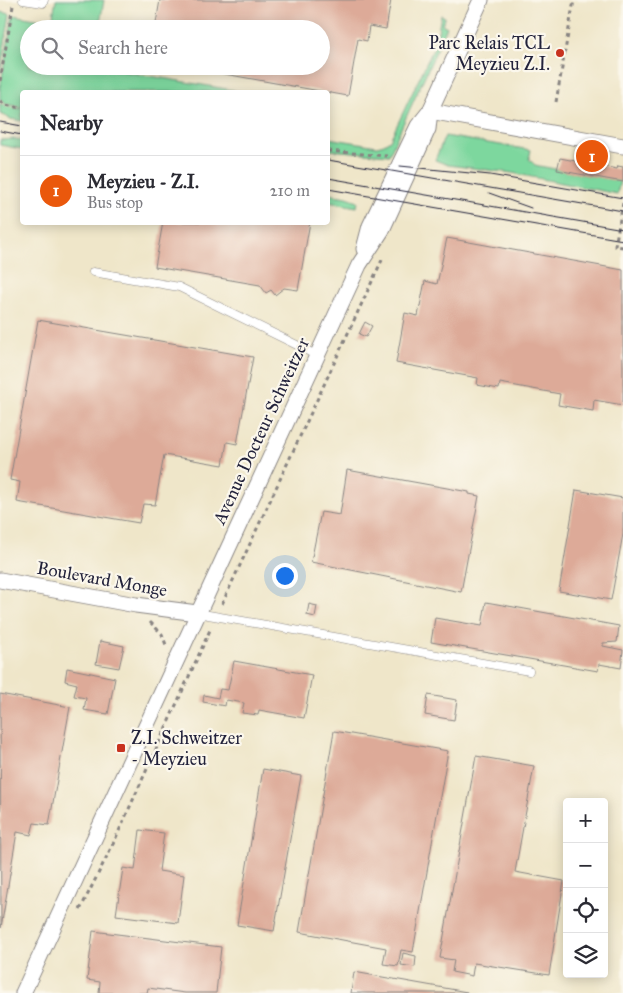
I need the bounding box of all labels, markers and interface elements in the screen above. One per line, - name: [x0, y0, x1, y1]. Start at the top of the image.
- search box: [20, 20, 330, 75]
- place label: Parc Relais TCL Meyzieu Z.I.: [428, 32, 551, 75]
- icon: search: [38, 34, 66, 62]
- text: Search here: [78, 36, 168, 59]
- marker: Parc Relais TCL Meyzieu Z.I.: [554, 47, 566, 59]
- text: Nearby: [40, 110, 103, 136]
- pin: 1: [576, 137, 608, 175]
- text: Meyzieu - Z.I.: [87, 170, 199, 193]
- text: 1: [53, 181, 59, 200]
- text: 210 m: [270, 181, 310, 200]
- text: Bus stop: [87, 193, 143, 212]
- street label: Avenue Docteur Schweitzer: [208, 334, 314, 529]
- street label: Boulevard Monge: [35, 557, 169, 602]
- your location: [272, 563, 298, 589]
- place label: Z.I. Schweitzer - Meyzieu: [131, 727, 242, 770]
- marker: Z.I. Schweitzer - Meyzieu: [115, 742, 127, 754]
- map controls: [563, 798, 608, 978]
- button: +: [563, 798, 608, 843]
- button: −: [563, 843, 608, 888]
- button: locate: [563, 888, 608, 933]
- button: layers: [563, 933, 608, 978]

